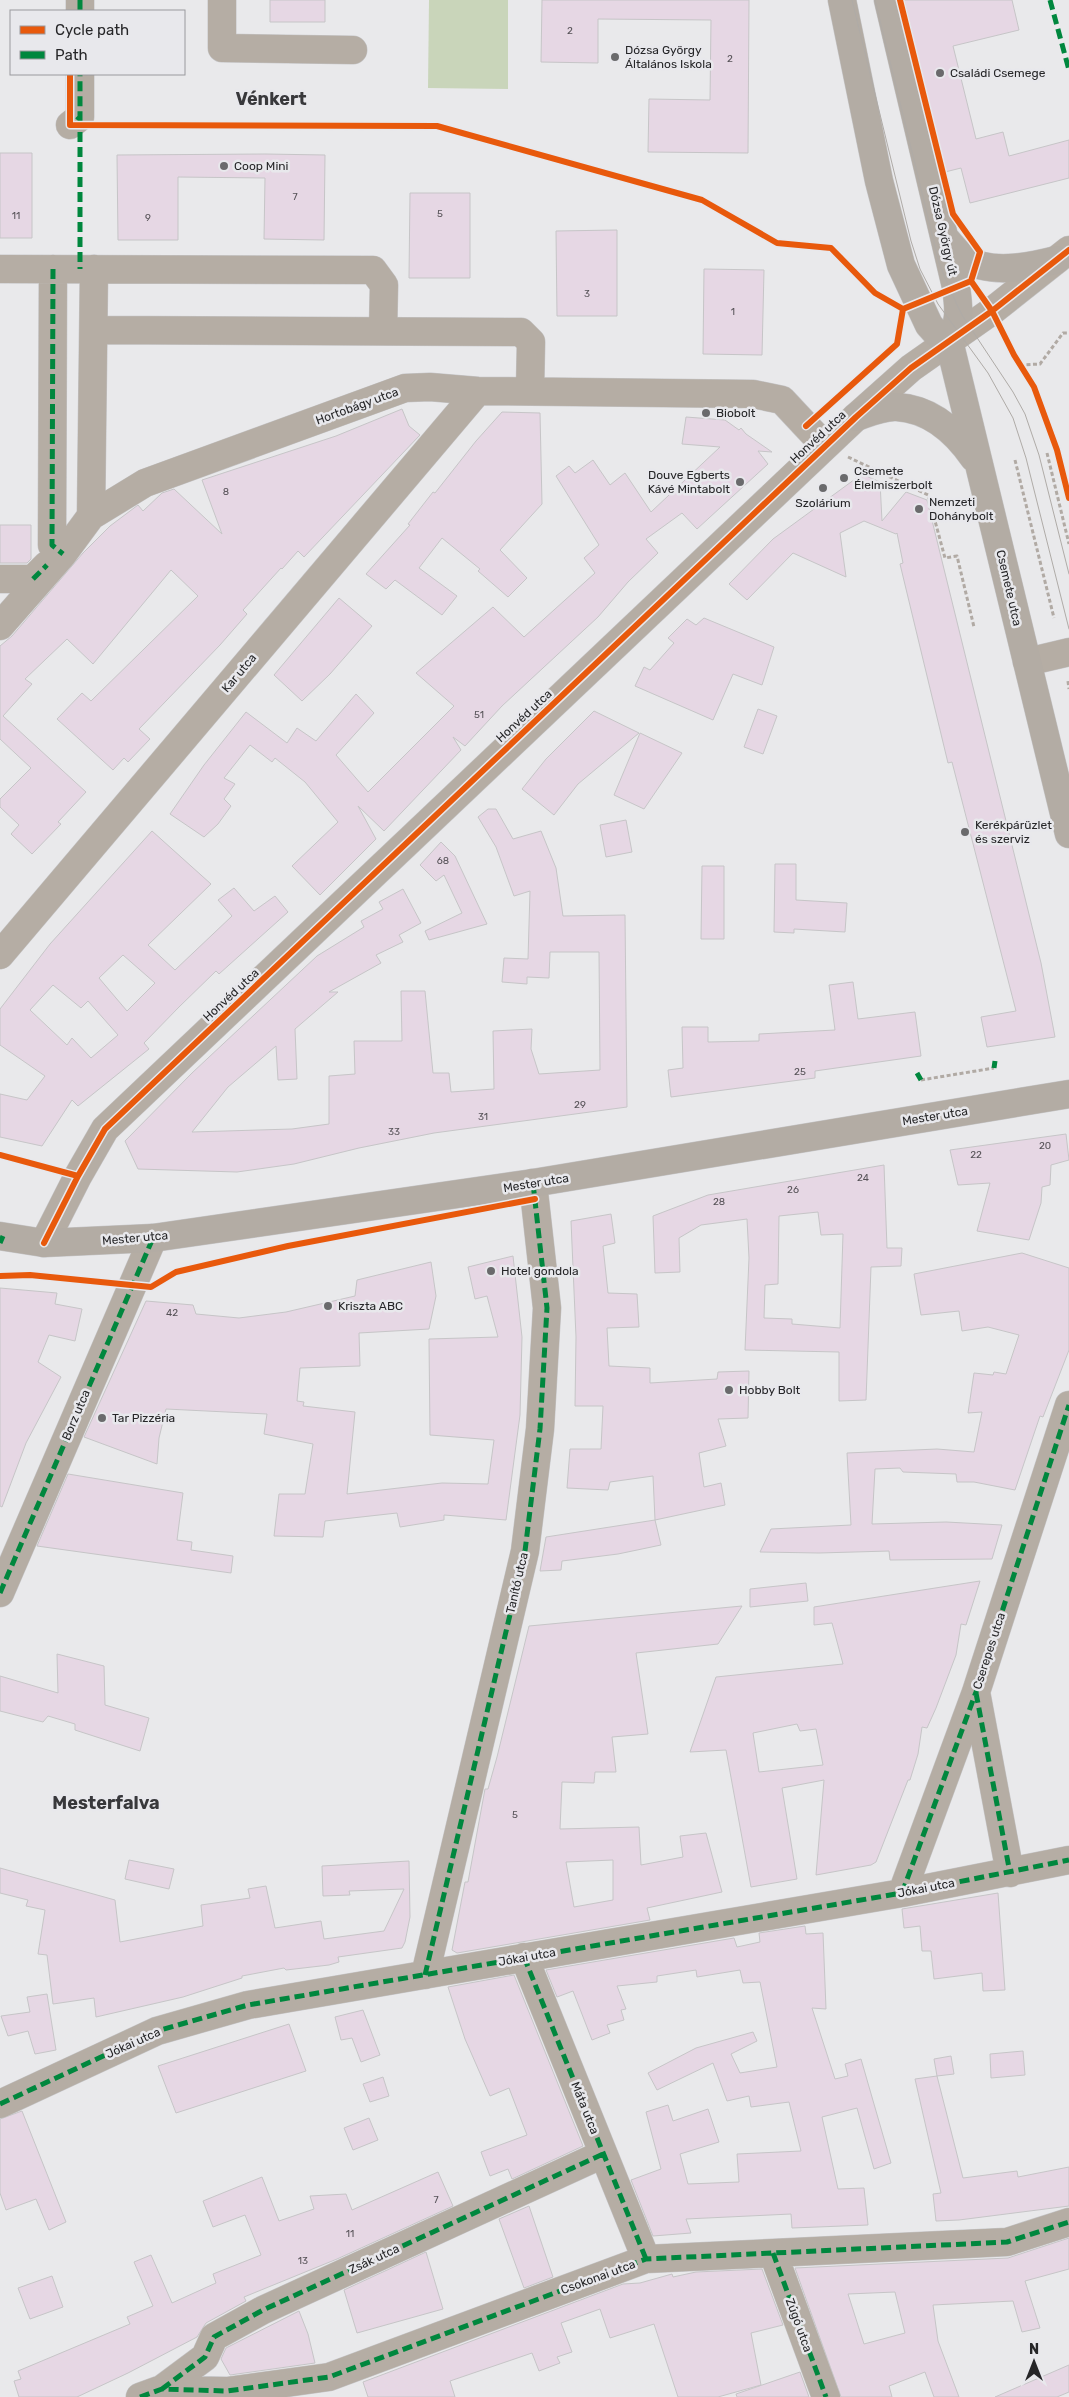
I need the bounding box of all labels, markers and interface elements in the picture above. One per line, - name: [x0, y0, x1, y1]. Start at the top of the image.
- legend: [10, 10, 185, 75]
- text: Cycle path: [55, 21, 129, 39]
- house number: 2: [567, 25, 573, 37]
- place label: Dózsa György Általános Iskola: [625, 43, 712, 71]
- text: Path: [55, 46, 88, 64]
- marker: Dózsa György Általános Iskola: [609, 51, 621, 63]
- house number: 2: [727, 53, 733, 65]
- place label: Családi Csemege: [950, 66, 1046, 80]
- marker: Családi Csemege: [934, 67, 946, 79]
- district label: Vénkert: [235, 88, 307, 110]
- place label: Coop Mini: [234, 159, 289, 173]
- marker: Coop Mini: [218, 160, 230, 172]
- street label: Dózsa György út: [926, 185, 960, 277]
- house number: 7: [292, 191, 298, 203]
- house number: 5: [437, 208, 443, 220]
- house number: 11: [12, 210, 20, 222]
- house number: 9: [145, 212, 151, 224]
- house number: 3: [584, 288, 590, 300]
- house number: 1: [731, 306, 735, 318]
- street label: Hortobágy utca: [314, 385, 400, 427]
- place label: Biobolt: [716, 406, 756, 420]
- marker: Biobolt: [700, 407, 712, 419]
- street label: Honvéd utca: [787, 408, 849, 466]
- place label: Csemete Élelmiszerbolt: [854, 464, 933, 492]
- place label: Douve Egberts Kávé Mintabolt: [648, 468, 730, 496]
- marker: Csemete Élelmiszerbolt: [838, 472, 850, 484]
- marker: Douve Egberts Kávé Mintabolt: [734, 476, 746, 488]
- marker: Szolárium: [817, 482, 829, 494]
- house number: 8: [223, 486, 229, 498]
- place label: Nemzeti Dohánybolt: [929, 495, 994, 523]
- place label: Szolárium: [795, 496, 851, 510]
- marker: Nemzeti Dohánybolt: [913, 503, 925, 515]
- street label: Csemete utca: [993, 549, 1025, 627]
- street label: Kar utca: [219, 651, 259, 695]
- street label: Honvéd utca: [493, 687, 555, 745]
- house number: 51: [474, 709, 484, 721]
- place label: Kerékpárüzlet és szerviz: [975, 818, 1052, 846]
- marker: Kerékpárüzlet és szerviz: [959, 826, 971, 838]
- house number: 68: [437, 855, 449, 867]
- street label: Honvéd utca: [200, 966, 262, 1024]
- house number: 25: [794, 1066, 806, 1078]
- house number: 29: [574, 1099, 586, 1111]
- street label: Mester utca: [901, 1104, 969, 1128]
- house number: 31: [478, 1111, 488, 1123]
- house number: 33: [388, 1126, 400, 1138]
- house number: 20: [1039, 1140, 1051, 1152]
- house number: 22: [970, 1149, 982, 1161]
- street label: Mester utca: [502, 1171, 570, 1195]
- house number: 24: [857, 1172, 869, 1184]
- house number: 26: [787, 1184, 799, 1196]
- house number: 28: [713, 1196, 725, 1208]
- street label: Mester utca: [101, 1228, 169, 1248]
- place label: Hotel gondola: [501, 1264, 579, 1278]
- marker: Hotel gondola: [485, 1265, 497, 1277]
- place label: Kriszta ABC: [338, 1299, 403, 1313]
- marker: Kriszta ABC: [322, 1300, 334, 1312]
- house number: 42: [166, 1307, 178, 1319]
- place label: Hobby Bolt: [739, 1383, 801, 1397]
- marker: Hobby Bolt: [723, 1384, 735, 1396]
- street label: Borz utca: [59, 1388, 93, 1442]
- place label: Tar Pizzéria: [112, 1411, 175, 1425]
- marker: Tar Pizzéria: [96, 1412, 108, 1424]
- street label: Tanító utca: [503, 1551, 531, 1615]
- street label: Cserepes utca: [970, 1611, 1008, 1691]
- district label: Mesterfalva: [52, 1792, 160, 1814]
- house number: 5: [512, 1809, 518, 1821]
- street label: Jókai utca: [896, 1876, 956, 1900]
- street label: Jókai utca: [497, 1945, 557, 1969]
- street label: Jókai utca: [104, 2025, 162, 2061]
- street label: Máta utca: [568, 2080, 602, 2136]
- house number: 7: [433, 2194, 439, 2206]
- house number: 11: [346, 2228, 354, 2240]
- street label: Zsák utca: [347, 2241, 401, 2277]
- house number: 13: [298, 2255, 308, 2267]
- street label: Csokonai utca: [559, 2257, 637, 2297]
- street label: Zúgó utca: [783, 2296, 815, 2354]
- north arrow: [1009, 2337, 1059, 2387]
- text: N: [1029, 2341, 1039, 2358]

